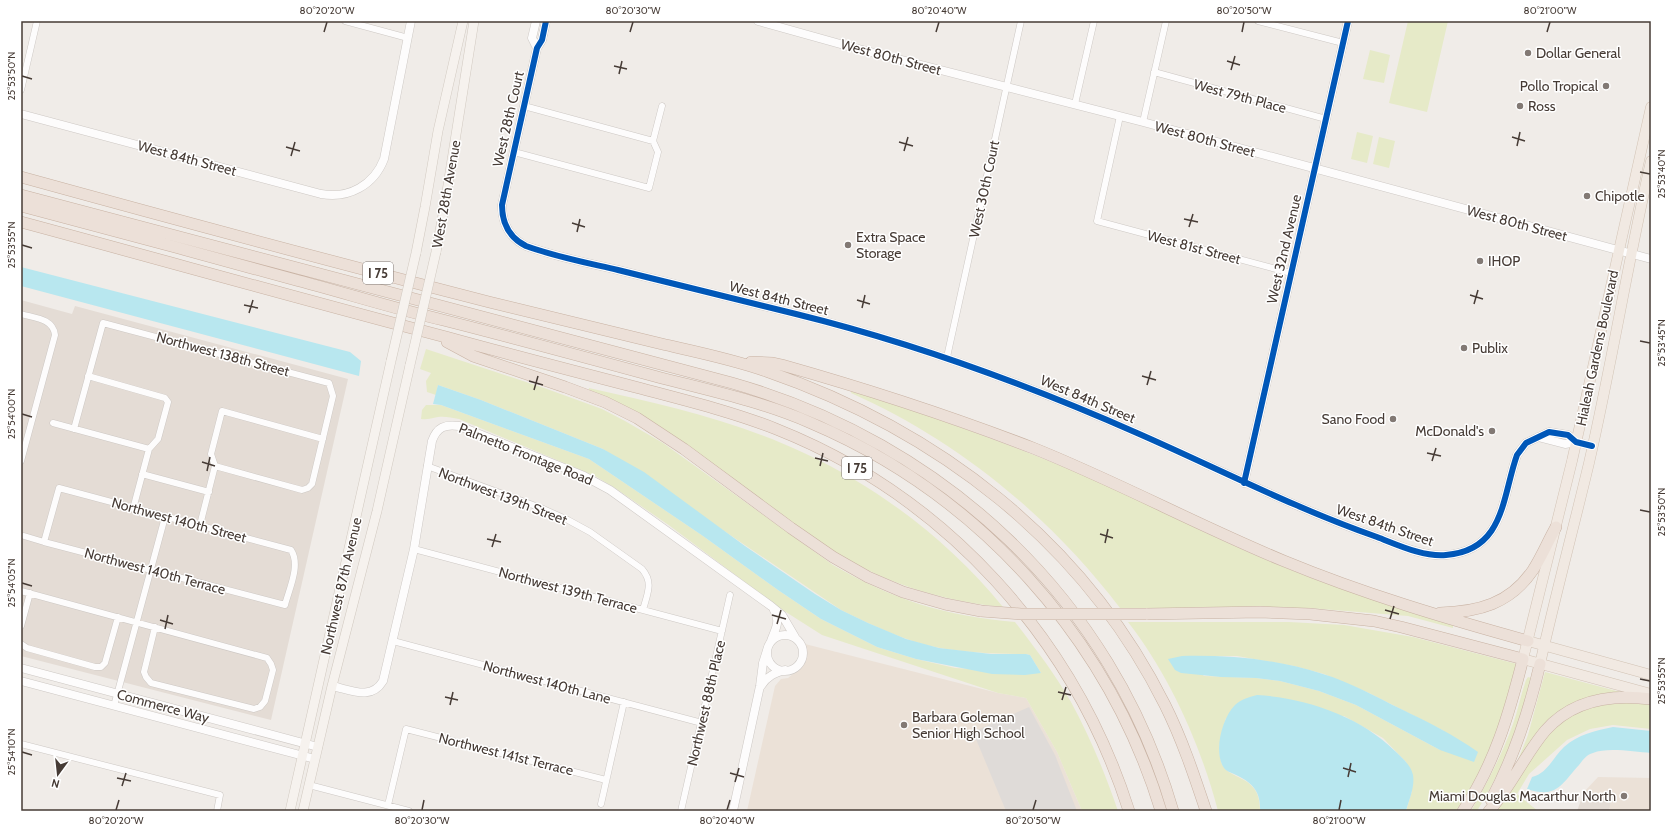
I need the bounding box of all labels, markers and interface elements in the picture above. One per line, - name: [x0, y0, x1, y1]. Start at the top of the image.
- text: 80°20'20"W: [300, 4, 355, 17]
- text: 80°20'30"W: [606, 4, 661, 17]
- text: 80°20'40"W: [911, 4, 967, 17]
- text: 80°20'50"W: [1217, 4, 1272, 17]
- text: 80°21'00"W: [1524, 4, 1577, 17]
- street label: West 80th Street: [839, 35, 943, 79]
- place label: Dollar General: [1536, 44, 1621, 62]
- marker: Dollar General: [1523, 48, 1533, 58]
- text: 25°53'50"N: [5, 52, 18, 100]
- street label: West 28th Court: [488, 69, 528, 168]
- street label: West 79th Place: [1192, 75, 1288, 117]
- place label: Pollo Tropical: [1520, 77, 1599, 95]
- marker: Pollo Tropical: [1601, 81, 1611, 91]
- place label: Ross: [1528, 97, 1556, 115]
- marker: Ross: [1515, 101, 1525, 111]
- street label: West 80th Street: [1153, 117, 1257, 161]
- street label: West 84th Street: [136, 136, 239, 180]
- street label: West 30th Court: [965, 138, 1003, 239]
- street label: West 28th Avenue: [428, 139, 464, 249]
- text: 25°53'40"N: [1655, 150, 1668, 198]
- place label: Chipotle: [1595, 187, 1645, 205]
- marker: Chipotle: [1582, 191, 1592, 201]
- street label: West 32nd Avenue: [1263, 193, 1305, 305]
- street label: West 80th Street: [1465, 201, 1569, 245]
- text: 25°53'55"N: [5, 221, 18, 269]
- street label: West 81st Street: [1145, 226, 1243, 268]
- place label: Extra Space Storage: [856, 228, 925, 262]
- marker: Extra Space Storage: [843, 240, 853, 250]
- place label: IHOP: [1488, 252, 1520, 270]
- marker: IHOP: [1475, 256, 1485, 266]
- road number: I 75: [363, 262, 393, 284]
- street label: Hialeah Gardens Boulevard: [1572, 269, 1622, 427]
- street label: West 84th Street: [728, 277, 831, 319]
- text: 25°53'45"N: [1655, 319, 1668, 367]
- street label: Northwest 138th Street: [155, 328, 292, 380]
- place label: Publix: [1472, 339, 1508, 357]
- marker: Publix: [1459, 343, 1469, 353]
- street label: West 84th Street: [1038, 371, 1139, 427]
- text: 25°54'00"N: [5, 389, 18, 439]
- place label: Sano Food: [1322, 410, 1385, 428]
- marker: Sano Food: [1388, 414, 1398, 424]
- street label: Palmetto Frontage Road: [456, 419, 596, 489]
- place label: McDonald's: [1415, 422, 1484, 440]
- marker: McDonald's: [1487, 426, 1497, 436]
- road number: I 75: [842, 457, 872, 479]
- street label: Northwest 139th Street: [436, 463, 570, 529]
- text: 25°53'50"N: [1655, 488, 1668, 536]
- street label: Northwest 140th Street: [110, 493, 249, 547]
- street label: West 84th Street: [1334, 500, 1436, 550]
- street label: Northwest 87th Avenue: [316, 516, 366, 656]
- street label: Northwest 140th Terrace: [83, 544, 227, 598]
- text: 25°54'05"N: [5, 558, 18, 608]
- street label: Northwest 139th Terrace: [497, 563, 639, 617]
- street label: Northwest 88th Place: [683, 638, 729, 768]
- street label: Northwest 140th Lane: [481, 656, 613, 708]
- text: 25°53'55"N: [1655, 657, 1668, 705]
- street label: Commerce Way: [115, 685, 211, 727]
- place label: Barbara Goleman Senior High School: [912, 708, 1025, 742]
- marker: Barbara Goleman Senior High School: [899, 720, 909, 730]
- text: 25°54'10"N: [5, 729, 18, 775]
- street label: Northwest 141st Terrace: [437, 729, 575, 779]
- north arrow: [38, 754, 78, 794]
- text: N: [50, 776, 61, 791]
- place label: Miami Douglas Macarthur North: [1429, 787, 1616, 805]
- marker: Miami Douglas Macarthur North: [1619, 791, 1629, 801]
- text: 80°20'20"W: [89, 814, 144, 827]
- text: 80°20'30"W: [395, 814, 450, 827]
- text: 80°20'40"W: [699, 814, 755, 827]
- text: 80°20'50"W: [1006, 814, 1061, 827]
- text: 80°21'00"W: [1313, 814, 1366, 827]

